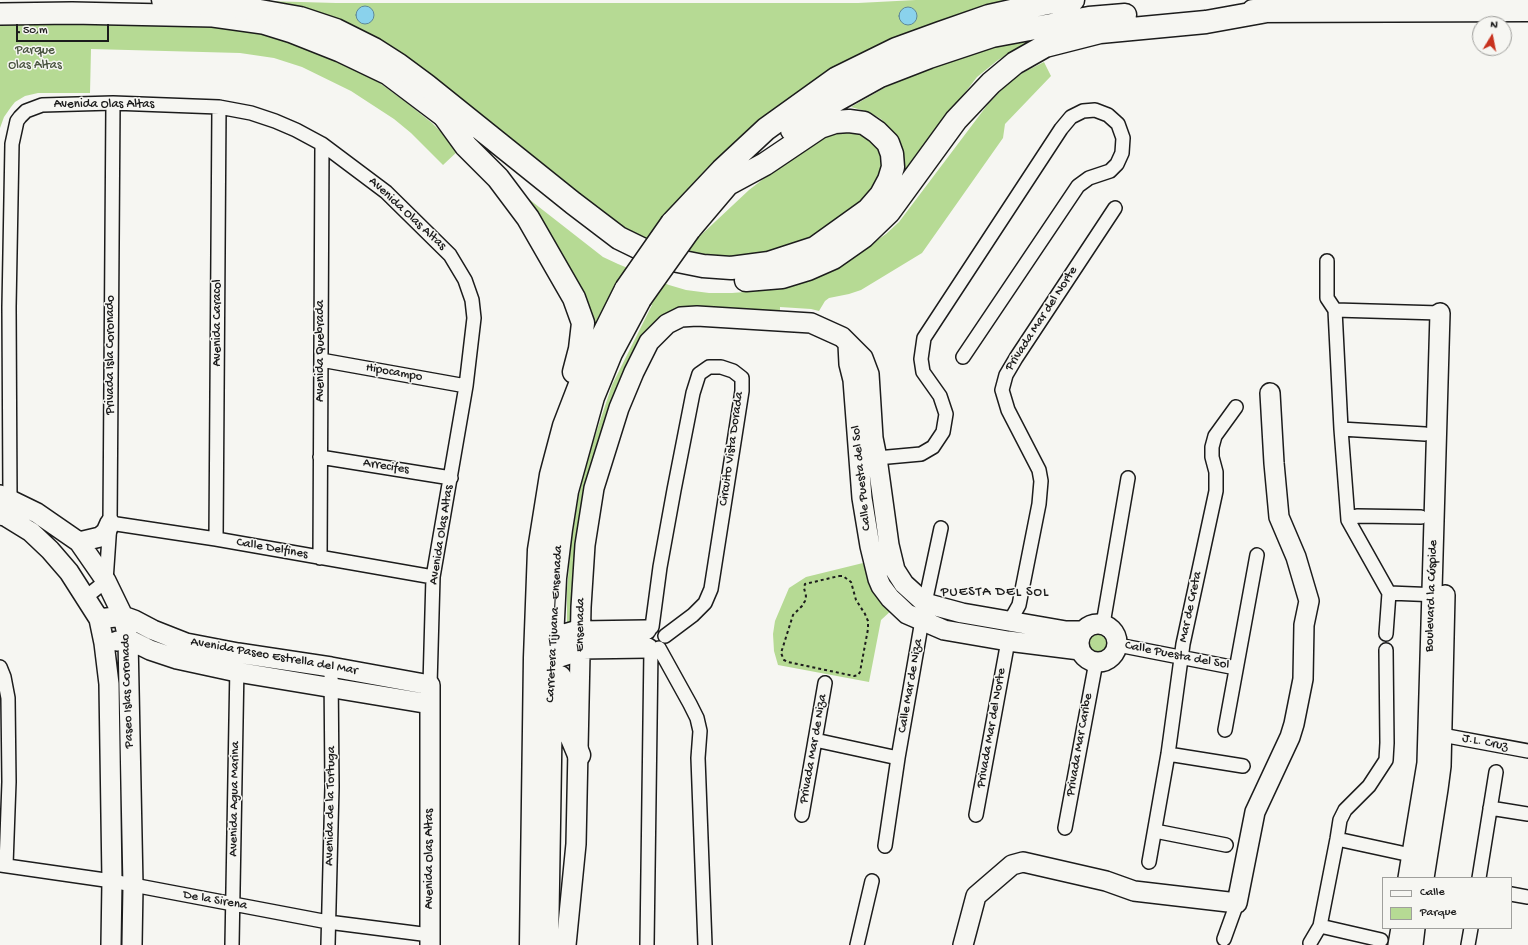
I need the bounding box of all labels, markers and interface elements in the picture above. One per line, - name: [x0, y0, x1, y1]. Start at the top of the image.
- scale bar: [18, 16, 111, 42]
- north arrow: [1472, 16, 1512, 56]
- text: N: [1489, 19, 1498, 32]
- text: 50 m: [23, 24, 48, 38]
- park label: Parque Olas Altas: [8, 43, 62, 74]
- street label: Avenida Olas Altas: [54, 97, 154, 113]
- street label: Avenida Olas Altas: [365, 174, 449, 254]
- street label: Privada Mar del Norte: [1002, 264, 1082, 374]
- street label: Avenida Caracol: [210, 279, 226, 367]
- street label: Privada Isla Coronado: [103, 295, 119, 415]
- street label: Avenida Quebrada: [313, 300, 329, 402]
- street label: Hipocampo: [364, 360, 424, 386]
- street label: Circuito Vista Dorada: [716, 391, 748, 507]
- street label: Calle Puesta del Sol: [849, 424, 875, 532]
- street label: Arrecifes: [362, 456, 410, 478]
- street label: Avenida Olas Altas: [426, 484, 458, 586]
- street label: Calle Delfines: [235, 535, 309, 563]
- street label: Boulevard la Cúspide: [1422, 540, 1442, 652]
- street label: Carretera Tijuana–Ensenada: [543, 545, 567, 703]
- street label: Mar de Creta: [1176, 570, 1206, 644]
- district label: PUESTA DEL SOL: [941, 585, 1049, 601]
- street label: Ensenada: [573, 598, 589, 652]
- street label: Paseo Islas Coronado: [118, 634, 138, 748]
- street label: Avenida Paseo Estrella del Mar: [189, 635, 359, 679]
- street label: Calle Mar de Niza: [895, 638, 927, 734]
- street label: Calle Puesta del Sol: [1123, 638, 1231, 674]
- street label: Privada Mar del Norte: [974, 667, 1010, 789]
- street label: Privada Mar Caribe: [1063, 692, 1097, 798]
- street label: Privada Mar de Niza: [797, 693, 831, 805]
- street label: J.L. Cruz: [1461, 731, 1509, 755]
- street label: Avenida Agua Marina: [226, 741, 244, 857]
- street label: Avenida de la Tortuga: [322, 746, 340, 866]
- street label: Avenida Olas Altas: [422, 809, 438, 909]
- legend: [1382, 877, 1512, 929]
- text: Calle: [1420, 886, 1445, 900]
- street label: De la Sirena: [182, 888, 248, 914]
- text: Parque: [1420, 906, 1457, 920]

